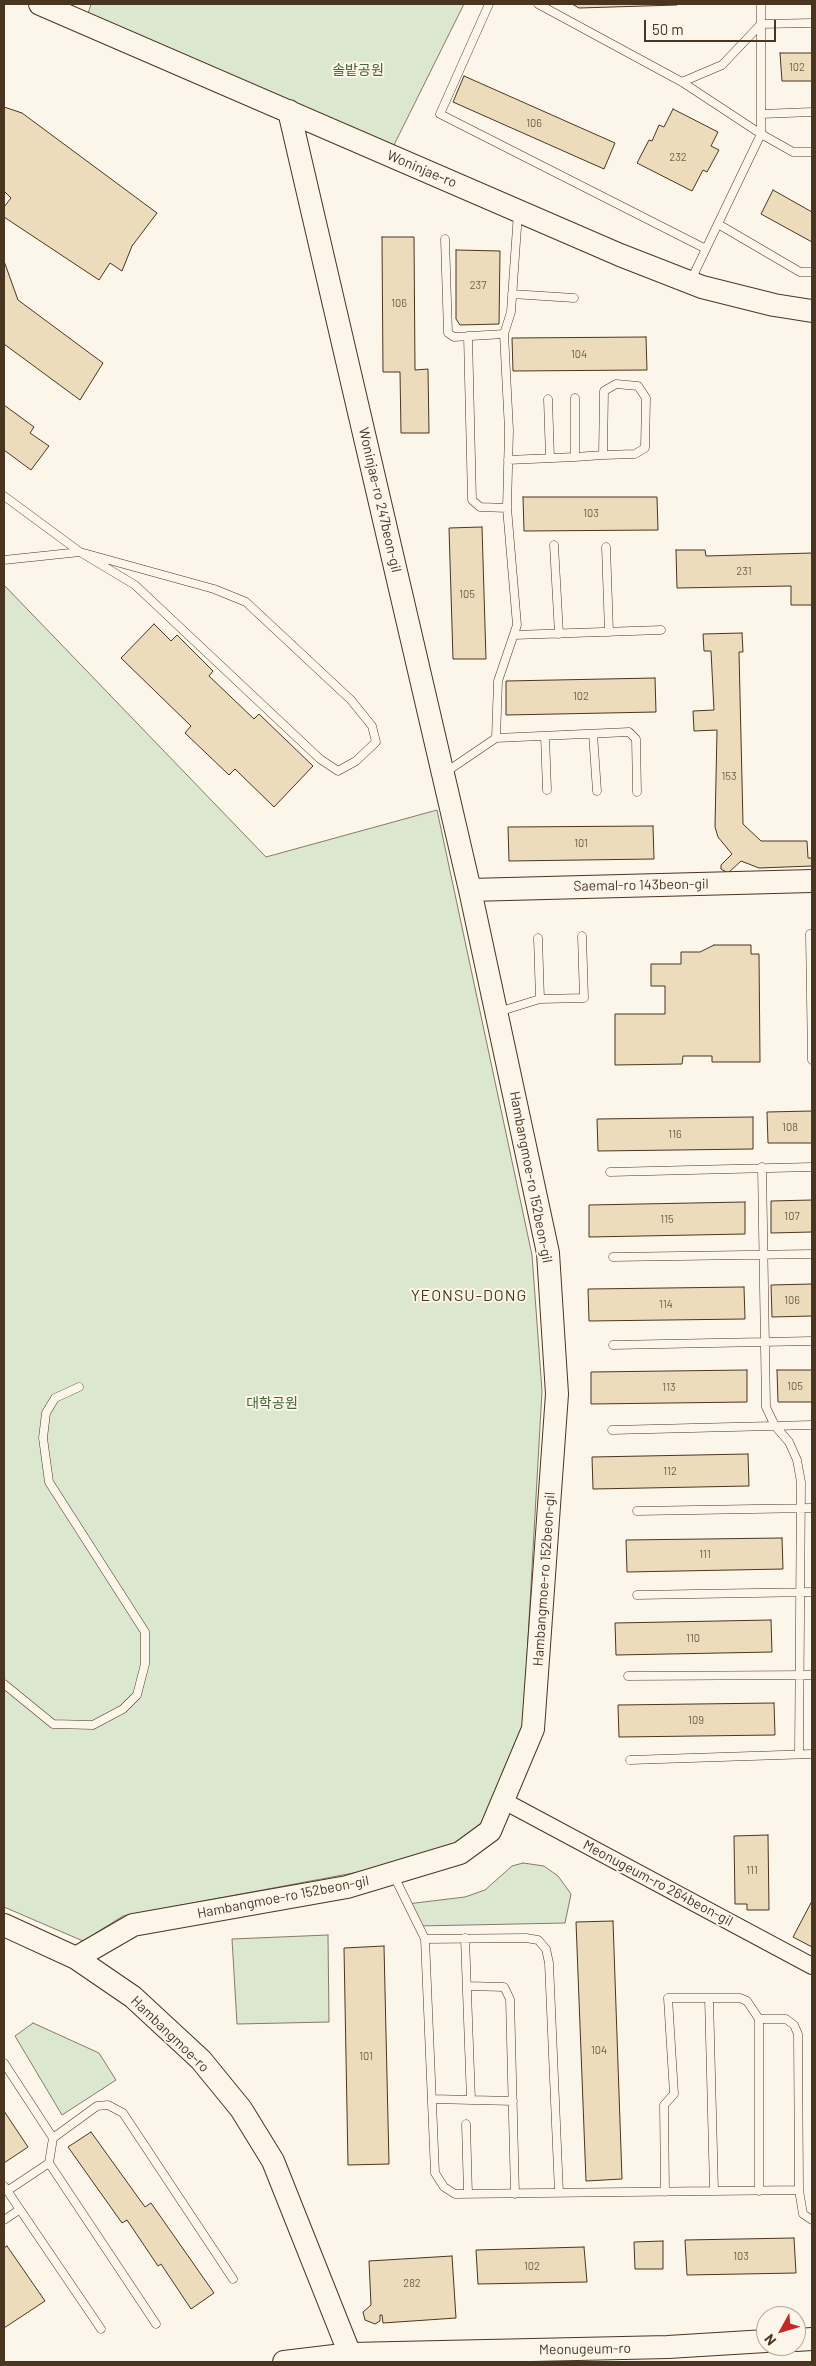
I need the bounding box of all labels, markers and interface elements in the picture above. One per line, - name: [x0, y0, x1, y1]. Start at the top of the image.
- scale bar: [646, 10, 778, 42]
- text: 50 m: [652, 20, 684, 38]
- house number: 102: [789, 60, 805, 74]
- park label: 솔밭공원: [332, 62, 384, 78]
- house number: 106: [526, 116, 542, 130]
- street label: Woninjae-ro: [385, 147, 459, 191]
- house number: 232: [669, 150, 687, 164]
- house number: 237: [470, 278, 486, 292]
- house number: 106: [391, 296, 407, 310]
- house number: 104: [571, 347, 587, 361]
- street label: Woninjae-ro 247beon-gil: [355, 426, 405, 574]
- house number: 103: [583, 506, 599, 520]
- house number: 231: [736, 564, 752, 578]
- house number: 105: [459, 587, 475, 601]
- house number: 102: [573, 689, 589, 703]
- house number: 153: [721, 769, 737, 783]
- house number: 101: [574, 836, 588, 850]
- street label: Saemal-ro 143beon-gil: [573, 875, 709, 895]
- street label: Hambangmoe-ro 152beon-gil: [506, 1090, 556, 1264]
- house number: 108: [782, 1120, 798, 1134]
- house number: 116: [668, 1127, 682, 1141]
- house number: 107: [784, 1209, 800, 1223]
- house number: 115: [660, 1212, 674, 1226]
- district label: YEONSU-DONG: [409, 1286, 529, 1306]
- house number: 106: [784, 1293, 800, 1307]
- house number: 114: [659, 1297, 673, 1311]
- house number: 105: [787, 1379, 803, 1393]
- house number: 113: [662, 1380, 676, 1394]
- park label: 대학공원: [246, 1395, 298, 1411]
- house number: 112: [663, 1464, 677, 1478]
- street label: Hambangmoe-ro 152beon-gil: [530, 1491, 558, 1667]
- house number: 111: [699, 1547, 711, 1561]
- house number: 110: [686, 1631, 700, 1645]
- house number: 109: [688, 1713, 704, 1727]
- street label: Meonugeum-ro 264beon-gil: [580, 1836, 736, 1930]
- house number: 111: [746, 1863, 758, 1877]
- street label: Hambangmoe-ro 152beon-gil: [196, 1872, 370, 1922]
- street label: Hambangmoe-ro: [127, 1992, 213, 2076]
- house number: 104: [591, 2043, 607, 2057]
- house number: 101: [359, 2049, 373, 2063]
- house number: 103: [733, 2249, 749, 2263]
- house number: 102: [524, 2259, 540, 2273]
- house number: 282: [403, 2276, 421, 2290]
- north arrow: [756, 2306, 806, 2356]
- text: N: [760, 2331, 779, 2349]
- street label: Meonugeum-ro: [539, 2340, 631, 2358]

